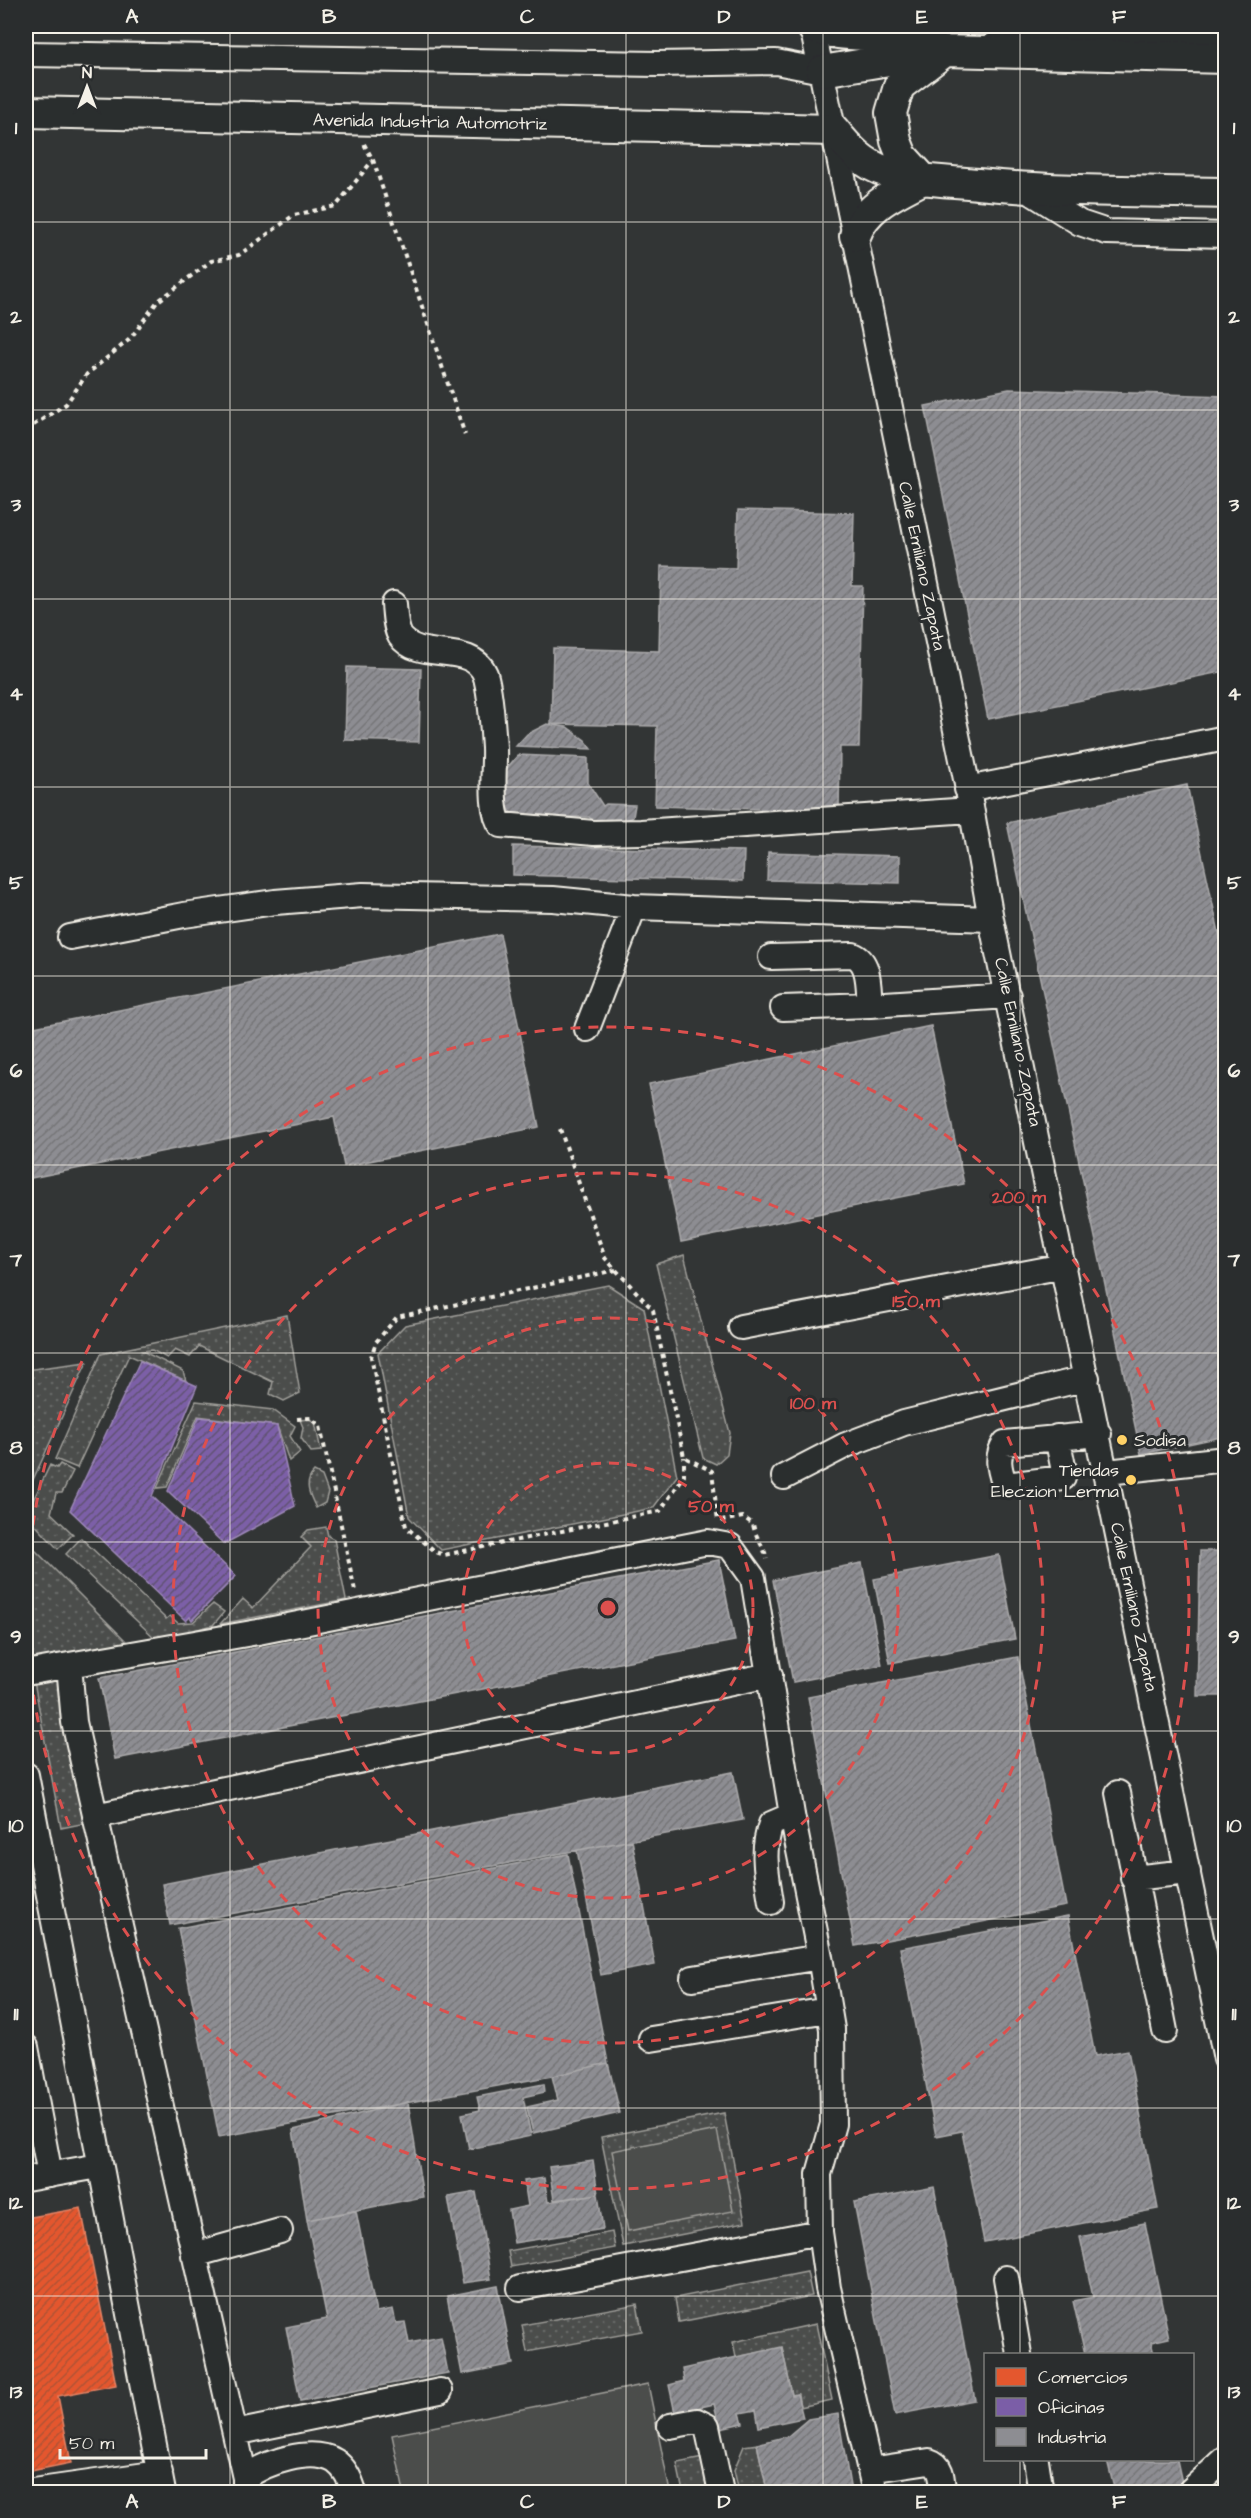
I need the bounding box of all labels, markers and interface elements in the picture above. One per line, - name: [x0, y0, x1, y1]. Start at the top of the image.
- text: A: [126, 3, 139, 31]
- text: B: [322, 3, 337, 31]
- text: C: [520, 3, 535, 31]
- text: D: [718, 3, 731, 31]
- text: E: [916, 3, 928, 31]
- text: F: [1112, 3, 1127, 31]
- north arrow: [57, 57, 117, 117]
- text: N: [82, 62, 92, 84]
- street label: Avenida Industria Automotriz: [313, 107, 547, 137]
- text: 1: [15, 114, 18, 142]
- text: 1: [1233, 114, 1236, 142]
- text: 2: [9, 303, 22, 331]
- text: 2: [1227, 303, 1240, 331]
- street label: Calle Emiliano Zapata: [892, 479, 952, 653]
- text: 3: [10, 491, 22, 519]
- text: 3: [1228, 491, 1240, 519]
- text: 4: [9, 680, 23, 708]
- text: 4: [1227, 680, 1241, 708]
- text: 5: [9, 869, 24, 897]
- text: 5: [1227, 869, 1242, 897]
- street label: Calle Emiliano Zapata: [988, 955, 1048, 1129]
- text: 6: [10, 1057, 23, 1085]
- text: 6: [1228, 1057, 1241, 1085]
- text: 200 m: [991, 1185, 1047, 1210]
- text: 7: [9, 1246, 23, 1274]
- text: 7: [1227, 1246, 1241, 1274]
- text: 150 m: [892, 1289, 941, 1314]
- text: 100 m: [790, 1391, 837, 1416]
- place label: Sodisa: [1134, 1428, 1186, 1453]
- marker: Sodisa: [1115, 1433, 1129, 1447]
- text: 8: [10, 1434, 23, 1462]
- text: 8: [1228, 1434, 1241, 1462]
- place label: Tiendas Eleczion Lerma: [991, 1458, 1119, 1504]
- marker: Tiendas Eleczion Lerma: [1124, 1473, 1138, 1487]
- text: 50 m: [688, 1494, 735, 1519]
- street label: Calle Emiliano Zapata: [1104, 1520, 1164, 1694]
- centre of rings: [598, 1598, 618, 1618]
- text: 9: [10, 1623, 22, 1651]
- text: 9: [1228, 1623, 1240, 1651]
- text: 10: [8, 1812, 24, 1840]
- text: 10: [1226, 1812, 1242, 1840]
- text: 11: [13, 2000, 19, 2028]
- text: 11: [1231, 2000, 1237, 2028]
- text: 12: [9, 2189, 24, 2217]
- text: 12: [1227, 2189, 1242, 2217]
- legend: [984, 2353, 1194, 2461]
- text: Comercios: [1038, 2365, 1128, 2390]
- text: 13: [10, 2378, 23, 2406]
- text: 13: [1228, 2378, 1241, 2406]
- text: Oficinas: [1038, 2395, 1105, 2420]
- scale bar: [60, 2422, 206, 2460]
- text: Industria: [1038, 2425, 1106, 2450]
- text: 50 m: [69, 2431, 114, 2456]
- text: A: [126, 2488, 139, 2516]
- text: B: [322, 2488, 337, 2516]
- text: C: [520, 2488, 535, 2516]
- text: D: [718, 2488, 731, 2516]
- text: E: [916, 2488, 928, 2516]
- text: F: [1112, 2488, 1127, 2516]

